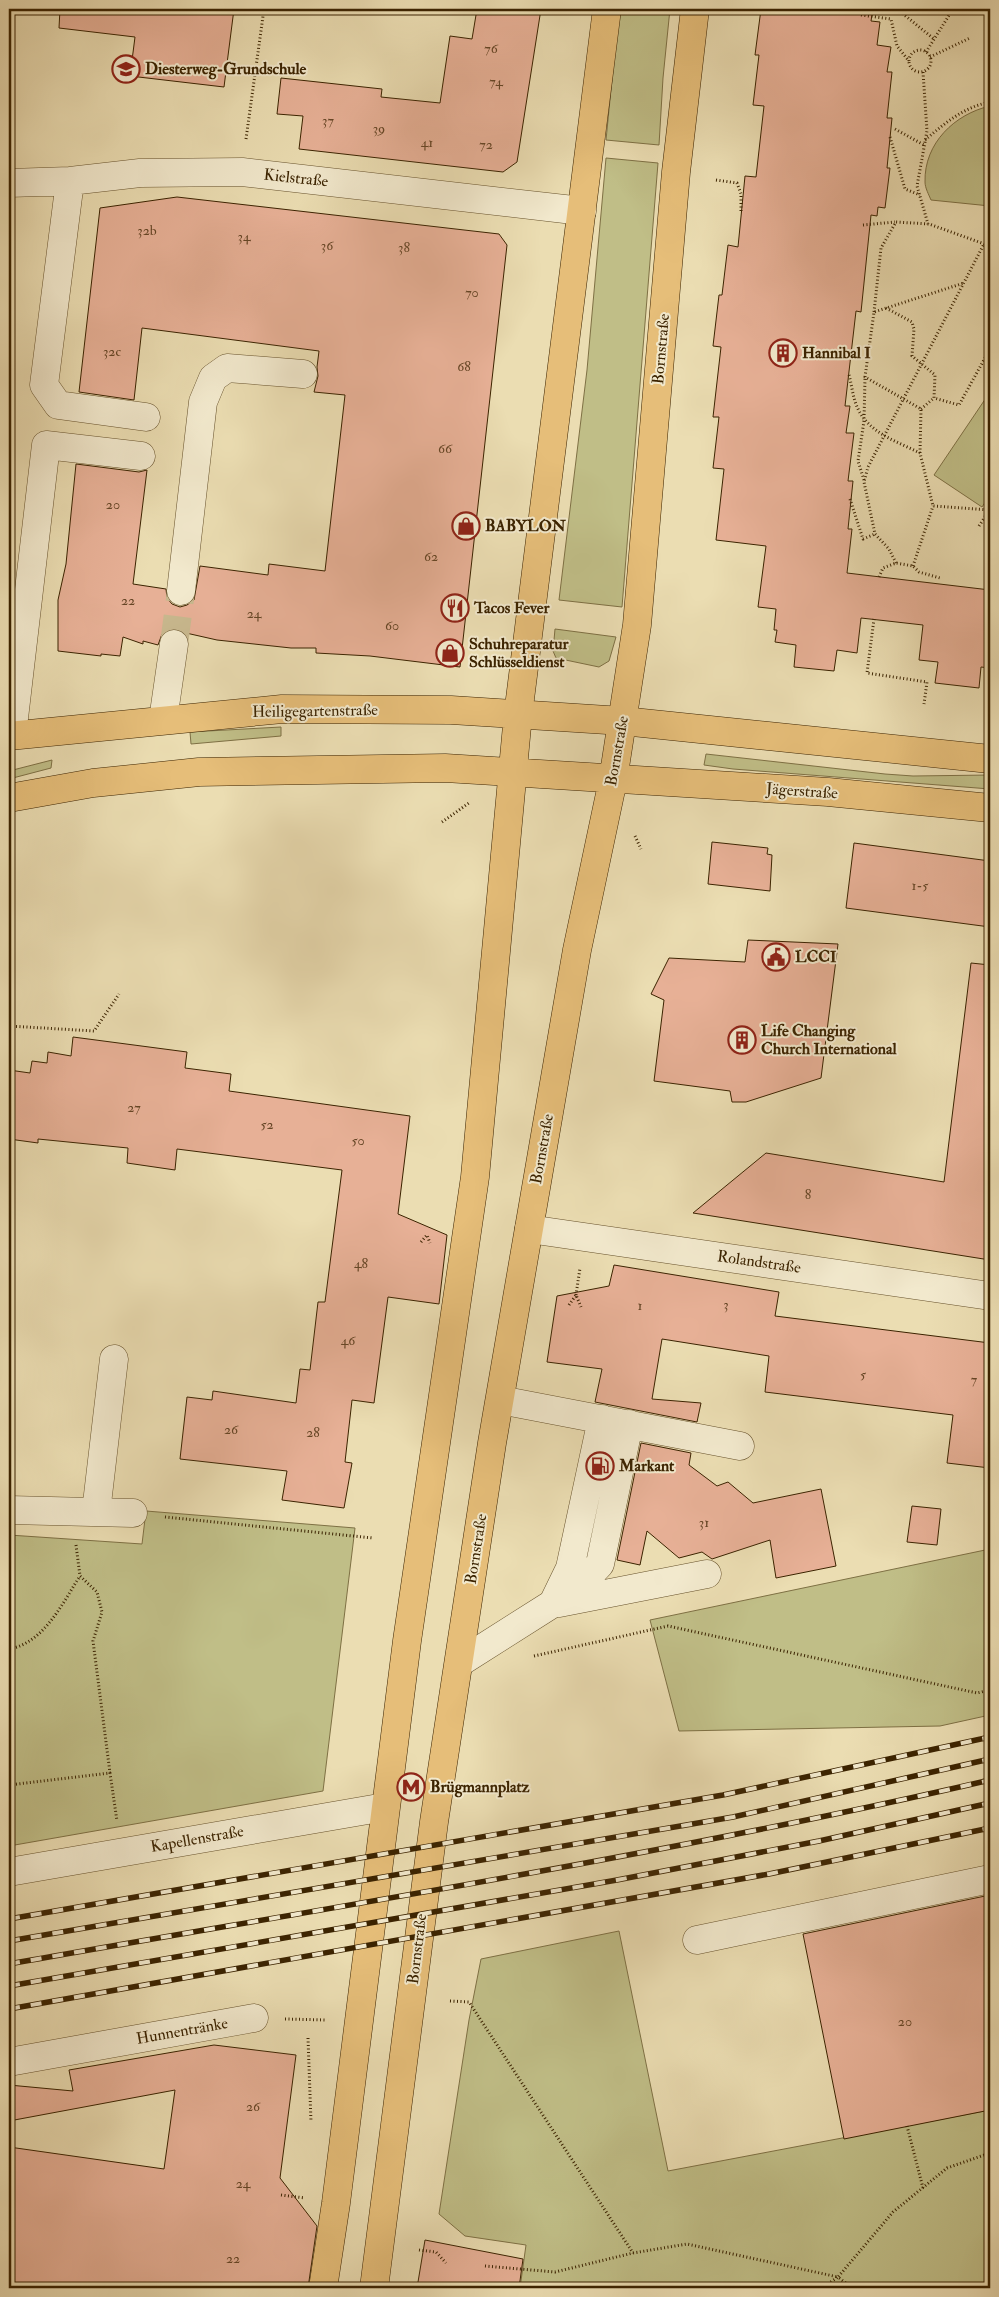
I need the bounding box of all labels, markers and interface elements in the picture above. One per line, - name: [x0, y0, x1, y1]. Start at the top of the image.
- house number: 76: [484, 40, 499, 57]
- school or university icon: Diesterweg-Grundschule: [111, 54, 141, 84]
- place label: Diesterweg-Grundschule: [145, 59, 307, 80]
- house number: 74: [489, 73, 504, 90]
- house number: 37: [322, 112, 334, 129]
- house number: 39: [373, 120, 385, 137]
- house number: 41: [421, 134, 433, 151]
- house number: 72: [479, 136, 493, 153]
- street label: Kielstraße: [263, 165, 330, 191]
- house number: 32b: [137, 222, 157, 239]
- house number: 34: [238, 228, 252, 245]
- house number: 36: [321, 237, 334, 254]
- house number: 38: [398, 239, 410, 256]
- house number: 70: [465, 284, 479, 301]
- street label: Bornstraße: [648, 312, 674, 385]
- building icon: Hannibal I: [768, 338, 798, 368]
- house number: 32c: [103, 343, 121, 360]
- place label: Hannibal I: [802, 343, 871, 363]
- house number: 68: [457, 358, 471, 375]
- house number: 66: [438, 440, 453, 457]
- house number: 20: [106, 496, 120, 513]
- shop icon: BABYLON: [451, 511, 481, 541]
- place label: BABYLON: [485, 516, 566, 536]
- house number: 62: [424, 548, 438, 565]
- house number: 22: [121, 592, 135, 609]
- restaurant icon: Tacos Fever: [440, 593, 470, 623]
- place label: Tacos Fever: [473, 598, 550, 618]
- house number: 24: [247, 605, 263, 622]
- house number: 60: [385, 617, 399, 634]
- place label: Schuhreparatur Schlüsseldienst: [469, 634, 570, 672]
- shop icon: Schuhreparatur Schlüsseldienst: [435, 638, 465, 668]
- street label: Heiligegartenstraße: [252, 700, 378, 722]
- street label: Bornstraße: [601, 714, 633, 788]
- street label: Jägerstraße: [764, 778, 839, 804]
- house number: 1-5: [911, 877, 929, 894]
- public building icon: LCCI: [761, 942, 791, 972]
- place label: LCCI: [795, 947, 837, 967]
- place label: Life Changing Church International: [761, 1021, 898, 1059]
- building icon: Life Changing Church International: [727, 1025, 757, 1055]
- house number: 27: [127, 1099, 141, 1116]
- street label: Bornstraße: [526, 1112, 558, 1186]
- house number: 52: [260, 1116, 274, 1133]
- house number: 50: [351, 1132, 365, 1149]
- house number: 8: [805, 1186, 812, 1203]
- street label: Rolandstraße: [716, 1246, 802, 1278]
- house number: 48: [354, 1255, 368, 1272]
- house number: 3: [723, 1296, 729, 1313]
- house number: 1: [638, 1297, 643, 1314]
- house number: 46: [341, 1332, 356, 1349]
- house number: 5: [860, 1366, 867, 1383]
- house number: 7: [971, 1371, 978, 1388]
- house number: 26: [224, 1421, 239, 1438]
- house number: 28: [306, 1424, 320, 1441]
- fuel station icon: Markant: [585, 1451, 615, 1481]
- place label: Markant: [618, 1456, 675, 1476]
- street label: Bornstraße: [461, 1512, 491, 1586]
- house number: 31: [699, 1514, 709, 1531]
- metro station icon: Brügmannplatz: [396, 1772, 426, 1802]
- place label: Brügmannplatz: [430, 1777, 530, 1798]
- street label: Kapellenstraße: [149, 1821, 246, 1858]
- street label: Bornstraße: [403, 1912, 431, 1985]
- street label: Hunnentränke: [135, 2013, 230, 2049]
- house number: 20: [898, 2013, 912, 2030]
- house number: 26: [246, 2098, 261, 2115]
- house number: 24: [236, 2175, 252, 2192]
- house number: 22: [226, 2250, 240, 2267]

